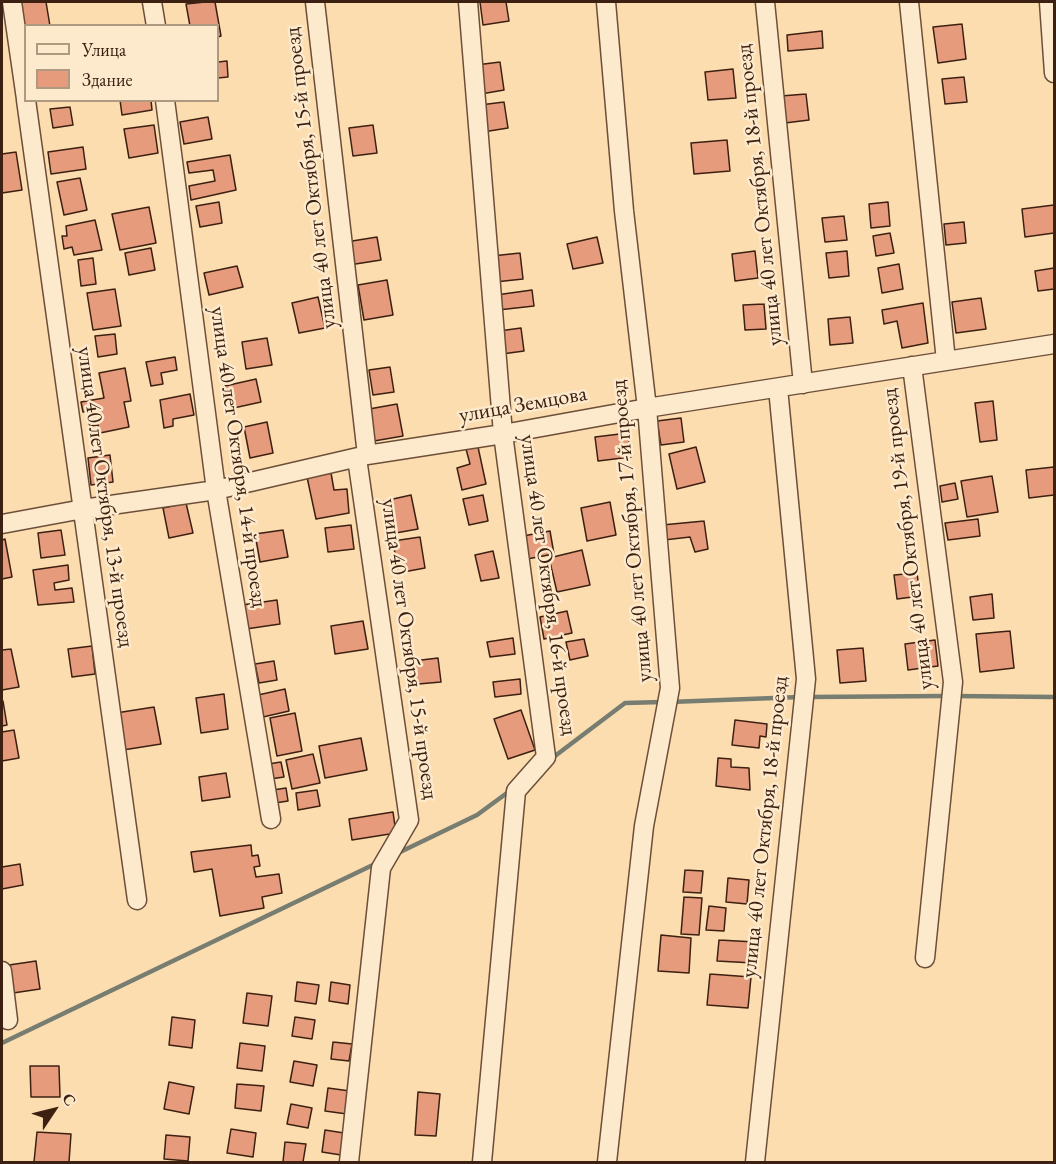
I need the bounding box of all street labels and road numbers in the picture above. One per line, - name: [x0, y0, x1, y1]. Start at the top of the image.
- street label: улица 40 лет Октября, 15-й проезд: [279, 26, 343, 330]
- street label: улица 40 лет Октября, 18-й проезд: [731, 43, 789, 347]
- street label: улица 40 лет Октября, 14-й проезд: [204, 305, 272, 609]
- street label: улица 40 лет Октября, 13-й проезд: [71, 345, 139, 649]
- street label: улица 40 лет Октября, 17-й проезд: [606, 379, 658, 683]
- street label: улица Земцова: [457, 381, 589, 429]
- street label: улица 40 лет Октября, 19-й проезд: [876, 387, 940, 691]
- street label: улица 40 лет Октября, 16-й проезд: [514, 433, 582, 737]
- street label: улица 40 лет Октября, 15-й проезд: [375, 497, 443, 801]
- street label: улица 40 лет Октября, 18-й проезд: [736, 675, 794, 979]

